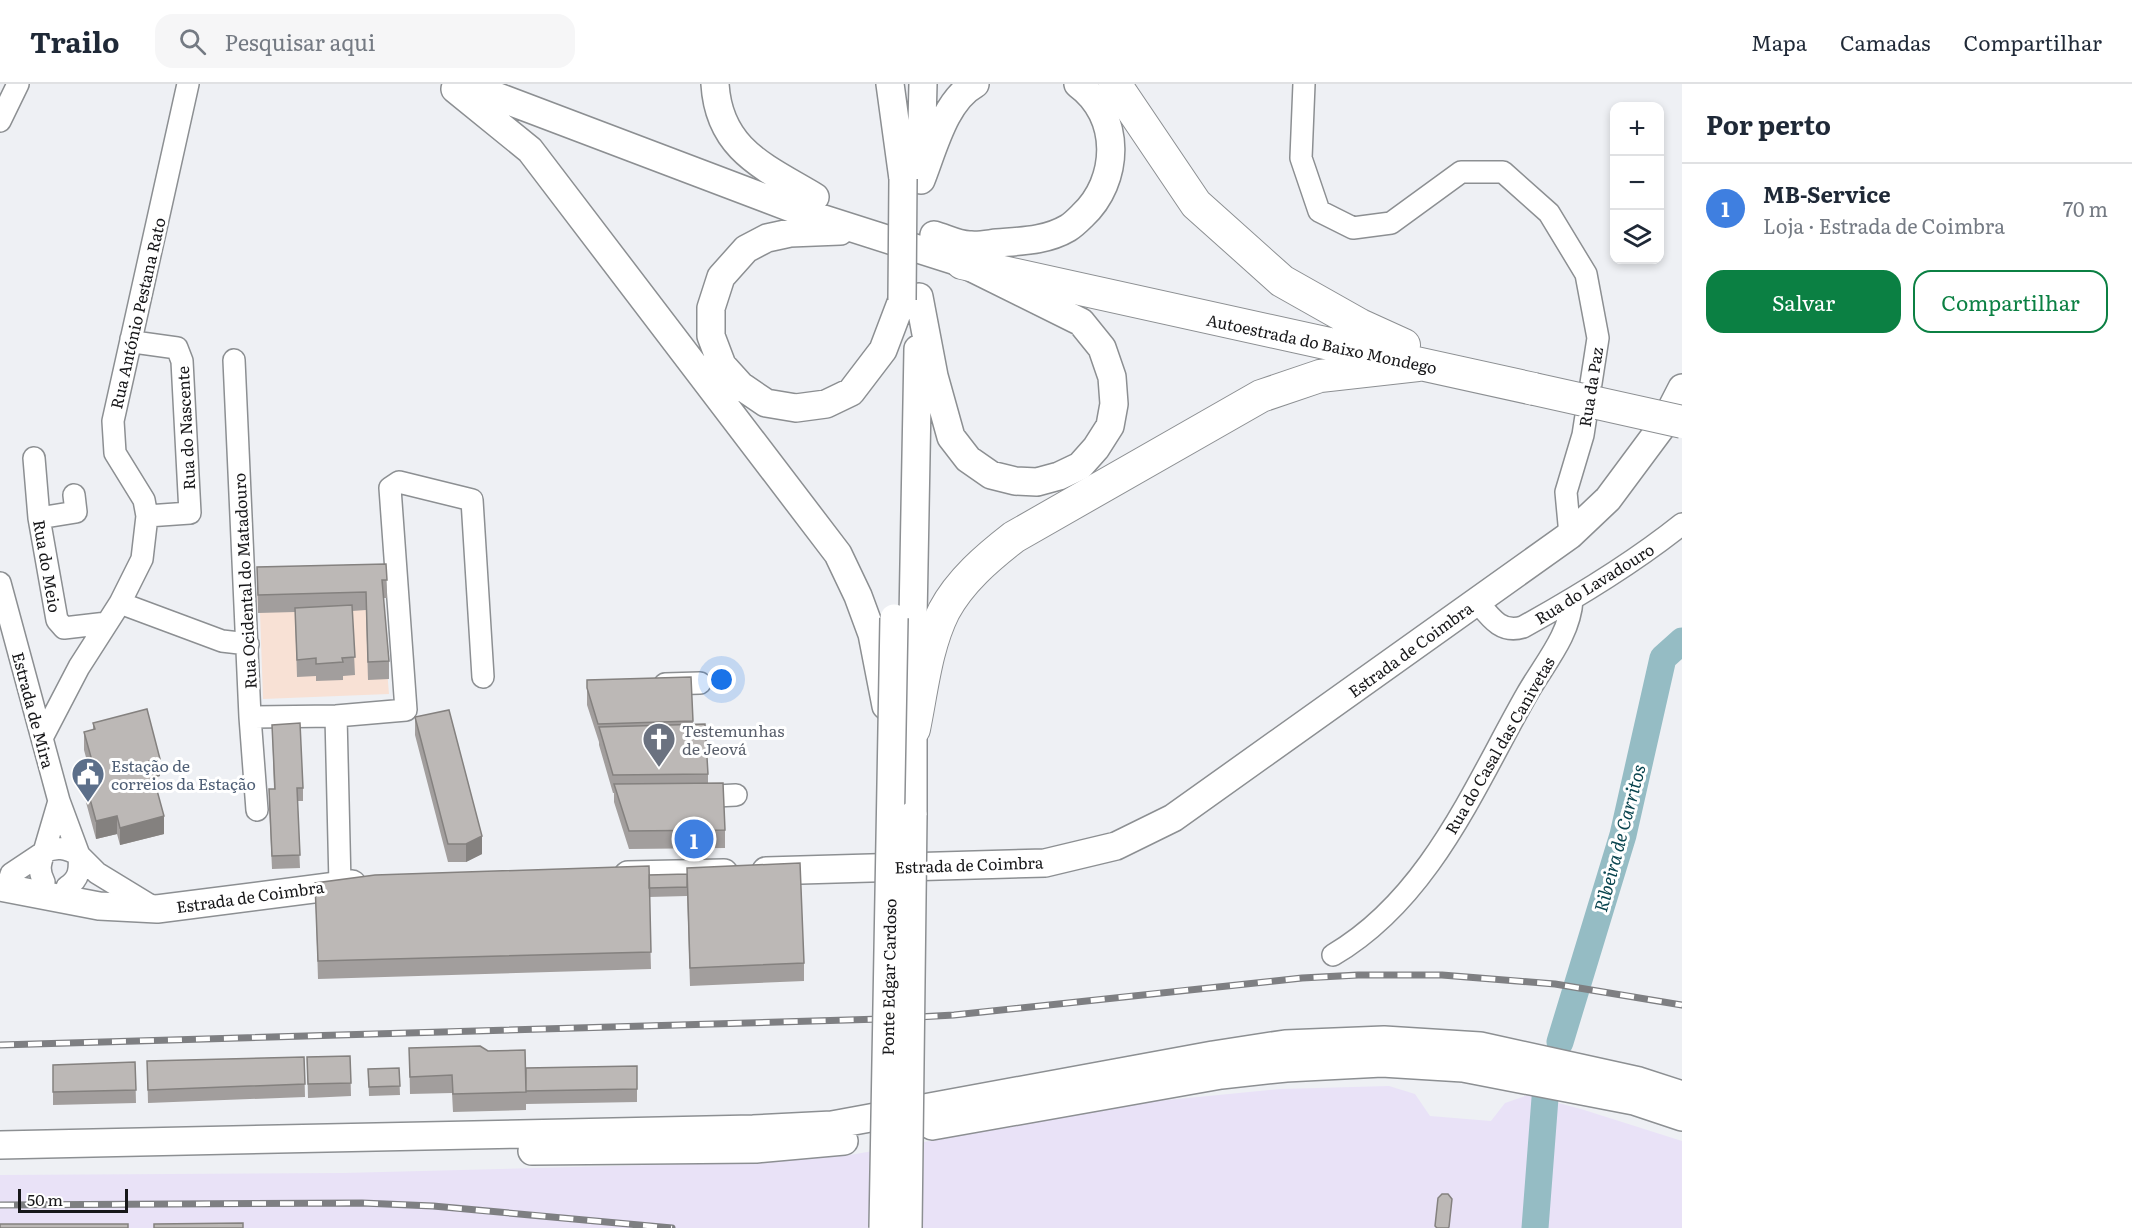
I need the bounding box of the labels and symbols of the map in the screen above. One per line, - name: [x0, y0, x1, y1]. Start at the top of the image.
- street label: Rua António Pestana Rato: [103, 215, 171, 411]
- street label: Autoestrada do Baixo Mondego: [1205, 307, 1439, 379]
- street label: Rua da Paz: [1572, 345, 1608, 429]
- street label: Rua do Nascente: [170, 365, 200, 491]
- street label: Rua Ocidental do Matadouro: [226, 472, 262, 690]
- street label: Rua do Meio: [28, 518, 68, 614]
- street label: Rua do Lavadouro: [1530, 537, 1658, 629]
- street label: Estrada de Coimbra: [1343, 595, 1478, 702]
- street label: Estrada de Mira: [7, 649, 61, 771]
- street label: Rua do Casal das Canivetas: [1438, 652, 1560, 838]
- your location: [707, 665, 736, 694]
- place label: Testemunhas de Jeová: [682, 718, 785, 760]
- church icon: Testemunhas de Jeová: [641, 721, 677, 768]
- place label: Estação de correios da Estação: [111, 753, 256, 795]
- public building icon: Estação de correios da Estação: [70, 756, 106, 803]
- water label: Ribeira de Carritos: [1586, 761, 1652, 915]
- pin: 1: [674, 816, 714, 861]
- street label: Estrada de Coimbra: [894, 849, 1044, 879]
- street label: Estrada de Coimbra: [175, 874, 326, 918]
- street label: Ponte Edgar Cardoso: [875, 898, 901, 1056]
- scale bar: [18, 1186, 128, 1214]

